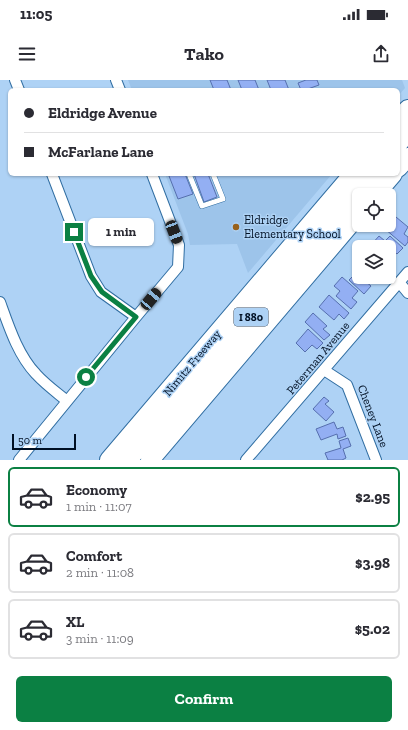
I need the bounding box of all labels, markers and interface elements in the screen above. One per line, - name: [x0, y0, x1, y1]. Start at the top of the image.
- text: 11:05: [20, 5, 52, 23]
- icon: menu: [16, 43, 38, 65]
- text: Tako: [184, 43, 224, 65]
- icon: share: [370, 43, 392, 65]
- text: Eldridge Avenue: [48, 104, 157, 122]
- text: McFarlane Lane: [48, 143, 153, 161]
- map controls: [352, 188, 396, 284]
- button: locate: [352, 188, 396, 232]
- place label: Eldridge Elementary School: [244, 213, 341, 241]
- callout: 1 min: [88, 218, 154, 246]
- car: [164, 219, 184, 245]
- marker: Eldridge Elementary School: [231, 222, 241, 232]
- route end: [65, 223, 83, 241]
- text: 1 min: [106, 224, 136, 239]
- button: layers: [352, 240, 396, 284]
- car: [139, 286, 163, 312]
- road number: I 880: [234, 308, 268, 326]
- street label: Peterman Avenue: [283, 318, 353, 397]
- street label: Nimitz Freeway: [160, 326, 224, 399]
- route start: [77, 368, 95, 386]
- street label: Cheney Lane: [355, 383, 391, 450]
- scale bar: [12, 432, 76, 451]
- text: 50 m: [18, 434, 42, 447]
- icon: car: [18, 479, 54, 515]
- text: Economy: [66, 481, 127, 499]
- text: $2.95: [355, 488, 390, 506]
- text: 1 min · 11:07: [66, 499, 132, 514]
- icon: car: [18, 545, 54, 581]
- text: Comfort: [66, 547, 122, 565]
- text: $3.98: [355, 554, 390, 572]
- text: 2 min · 11:08: [66, 565, 134, 580]
- icon: car: [18, 611, 54, 647]
- text: XL: [66, 613, 84, 631]
- text: $5.02: [355, 620, 390, 638]
- text: 3 min · 11:09: [66, 631, 134, 646]
- button: Confirm: [16, 676, 392, 722]

